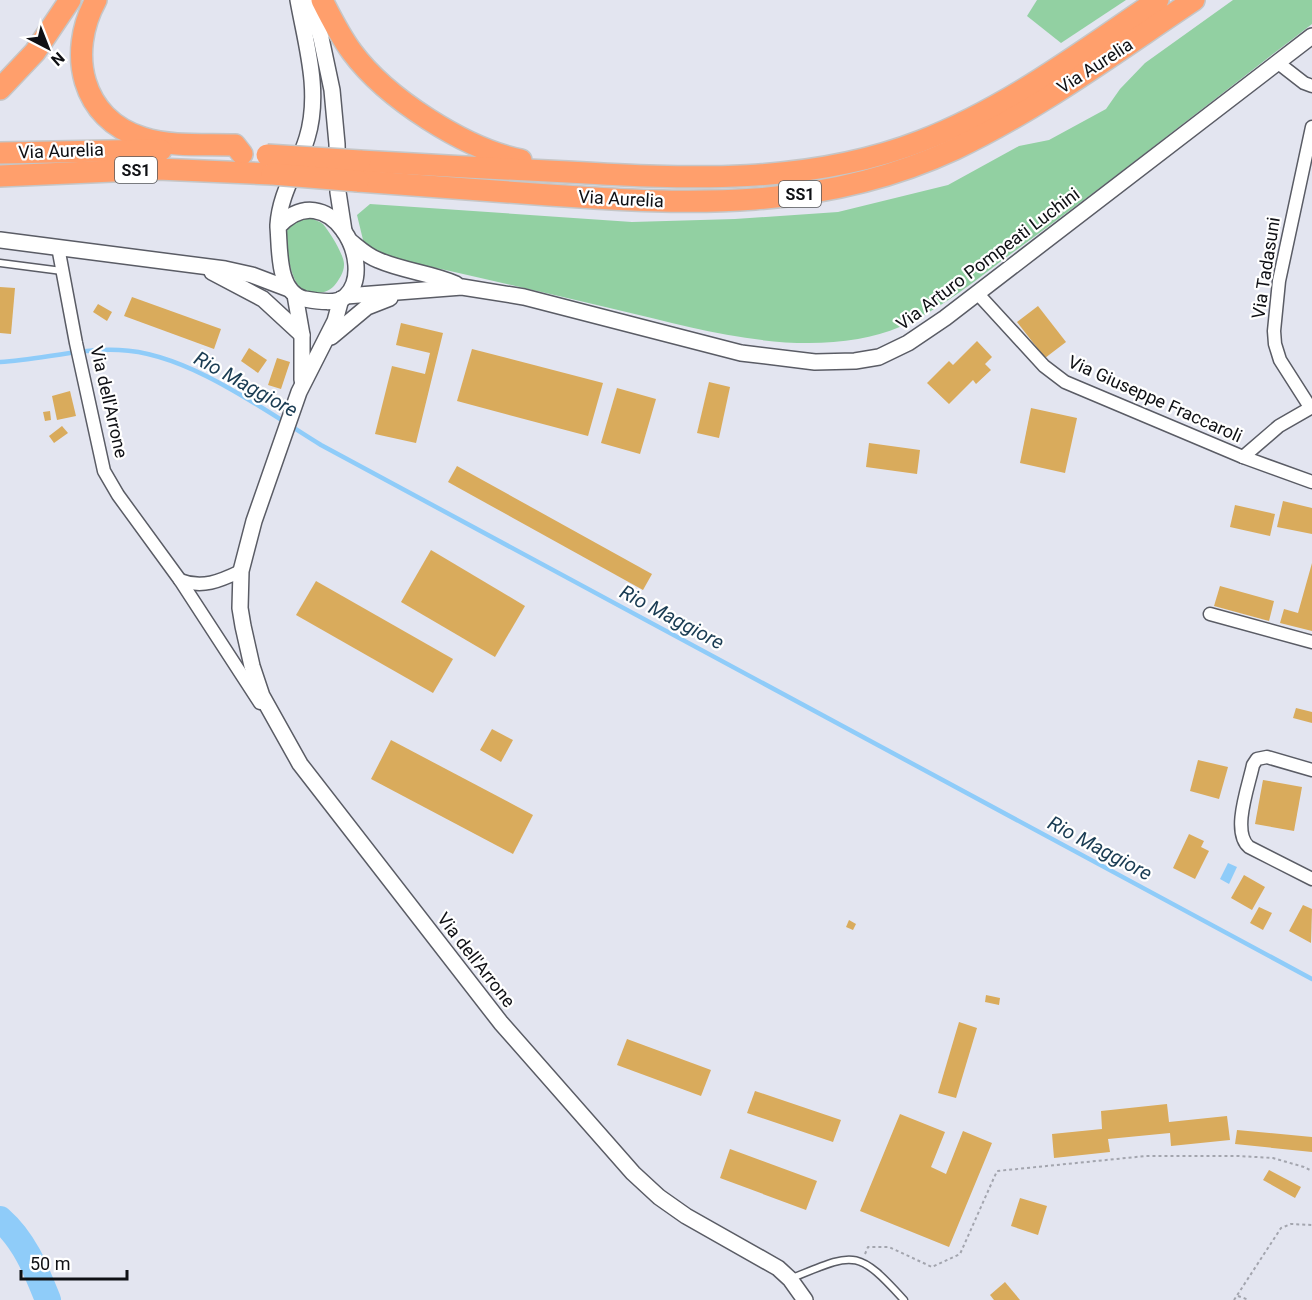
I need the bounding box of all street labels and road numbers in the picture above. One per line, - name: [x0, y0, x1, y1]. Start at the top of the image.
- street label: Via Aurelia: [1053, 33, 1136, 98]
- street label: Via Aurelia: [18, 139, 104, 162]
- road number: SS1: [115, 157, 157, 183]
- road number: SS1: [779, 181, 821, 207]
- street label: Via Arturo Pompeati Luchini: [892, 183, 1083, 334]
- street label: Via Aurelia: [578, 186, 664, 211]
- street label: Via Tadasuni: [1247, 216, 1284, 320]
- street label: Via dell'Arrone: [86, 344, 133, 460]
- street label: Via Giuseppe Fraccaroli: [1065, 351, 1246, 446]
- street label: Via dell'Arrone: [433, 908, 520, 1011]

